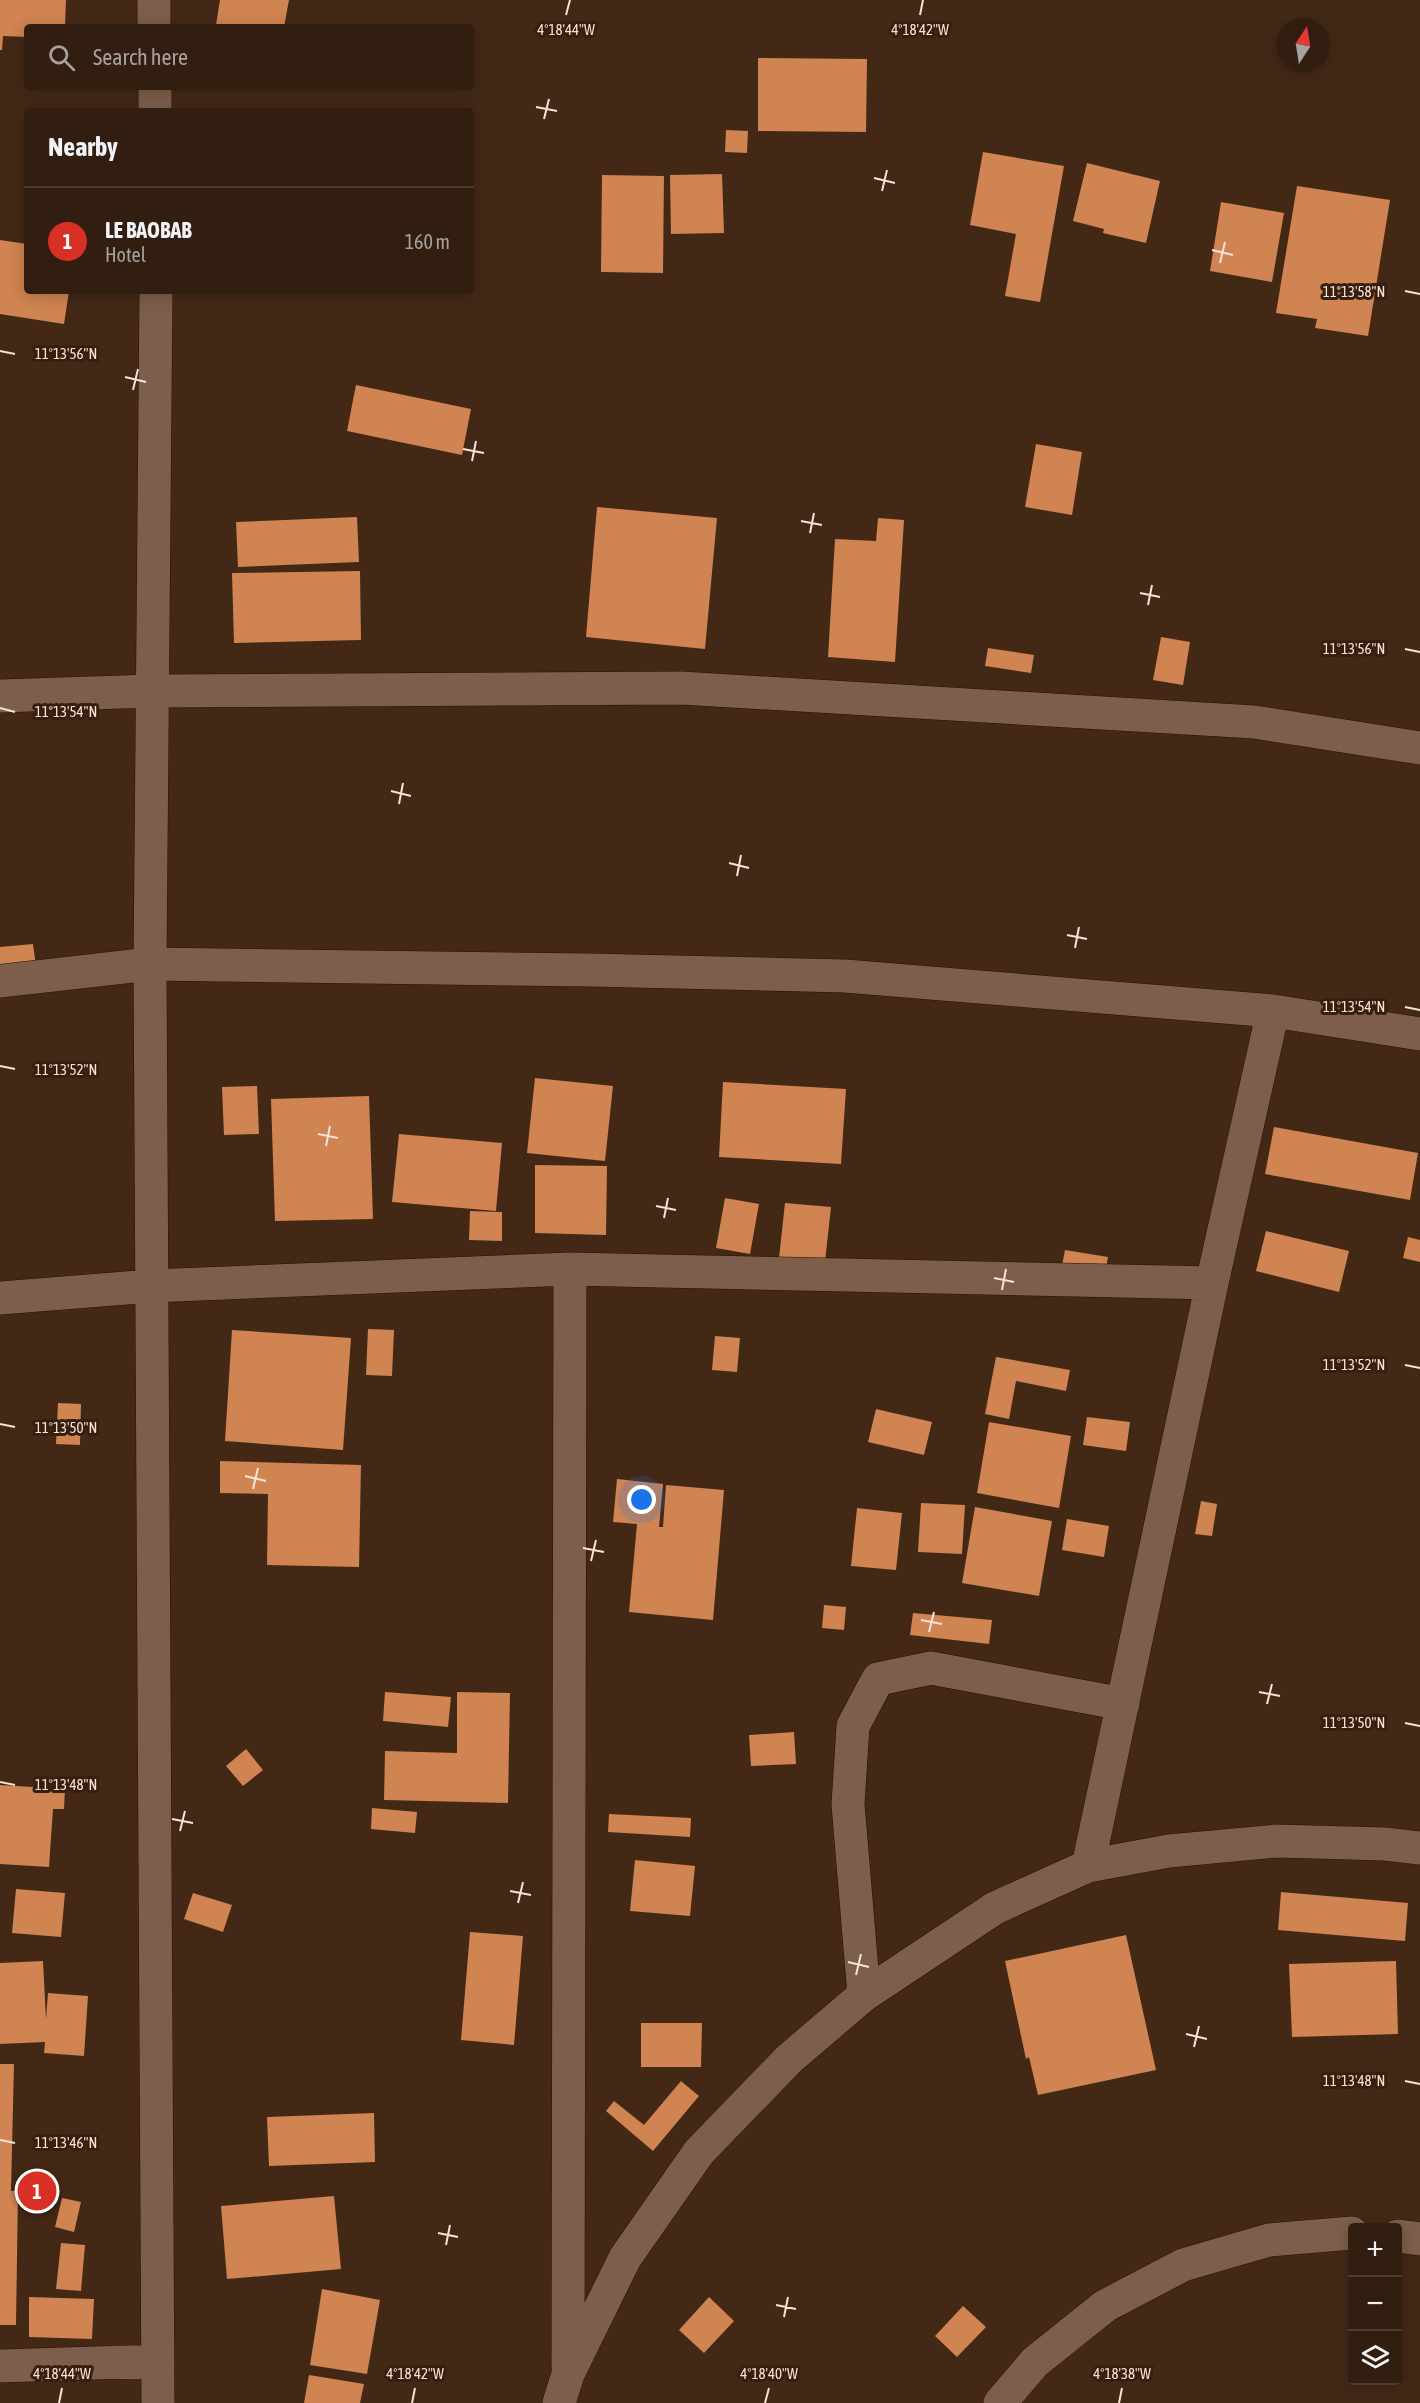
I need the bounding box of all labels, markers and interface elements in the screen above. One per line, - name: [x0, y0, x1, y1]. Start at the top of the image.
- north arrow: [1276, 18, 1330, 72]
- text: 4°18'44"W: [537, 21, 595, 38]
- text: 4°18'42"W: [891, 21, 949, 38]
- search box: [24, 24, 474, 90]
- icon: search: [45, 41, 78, 74]
- text: Search here: [93, 44, 188, 70]
- text: Nearby: [48, 132, 118, 162]
- text: LE BAOBAB: [105, 217, 192, 243]
- text: 1: [63, 230, 72, 253]
- text: 160 m: [405, 230, 450, 253]
- text: Hotel: [105, 243, 146, 266]
- text: 11°13'58"N: [1323, 283, 1385, 300]
- text: 11°13'56"N: [35, 345, 97, 362]
- text: 11°13'56"N: [1323, 640, 1385, 657]
- text: 11°13'54"N: [35, 703, 97, 720]
- text: 11°13'54"N: [1323, 998, 1385, 1015]
- text: 11°13'52"N: [35, 1061, 97, 1078]
- text: 11°13'52"N: [1323, 1356, 1385, 1373]
- text: 11°13'50"N: [35, 1419, 97, 1436]
- your location: [627, 1485, 656, 1514]
- text: 11°13'50"N: [1323, 1714, 1385, 1731]
- text: 11°13'48"N: [35, 1776, 97, 1793]
- text: 11°13'48"N: [1323, 2072, 1385, 2089]
- text: 11°13'46"N: [35, 2134, 97, 2151]
- pin: 1: [18, 2168, 57, 2214]
- map controls: [1348, 2223, 1402, 2385]
- button: +: [1348, 2223, 1402, 2277]
- button: −: [1348, 2277, 1402, 2331]
- button: layers: [1348, 2331, 1402, 2385]
- text: 4°18'44"W: [33, 2365, 91, 2382]
- text: 4°18'42"W: [386, 2365, 444, 2382]
- text: 4°18'40"W: [740, 2365, 798, 2382]
- text: 4°18'38"W: [1093, 2365, 1151, 2382]

